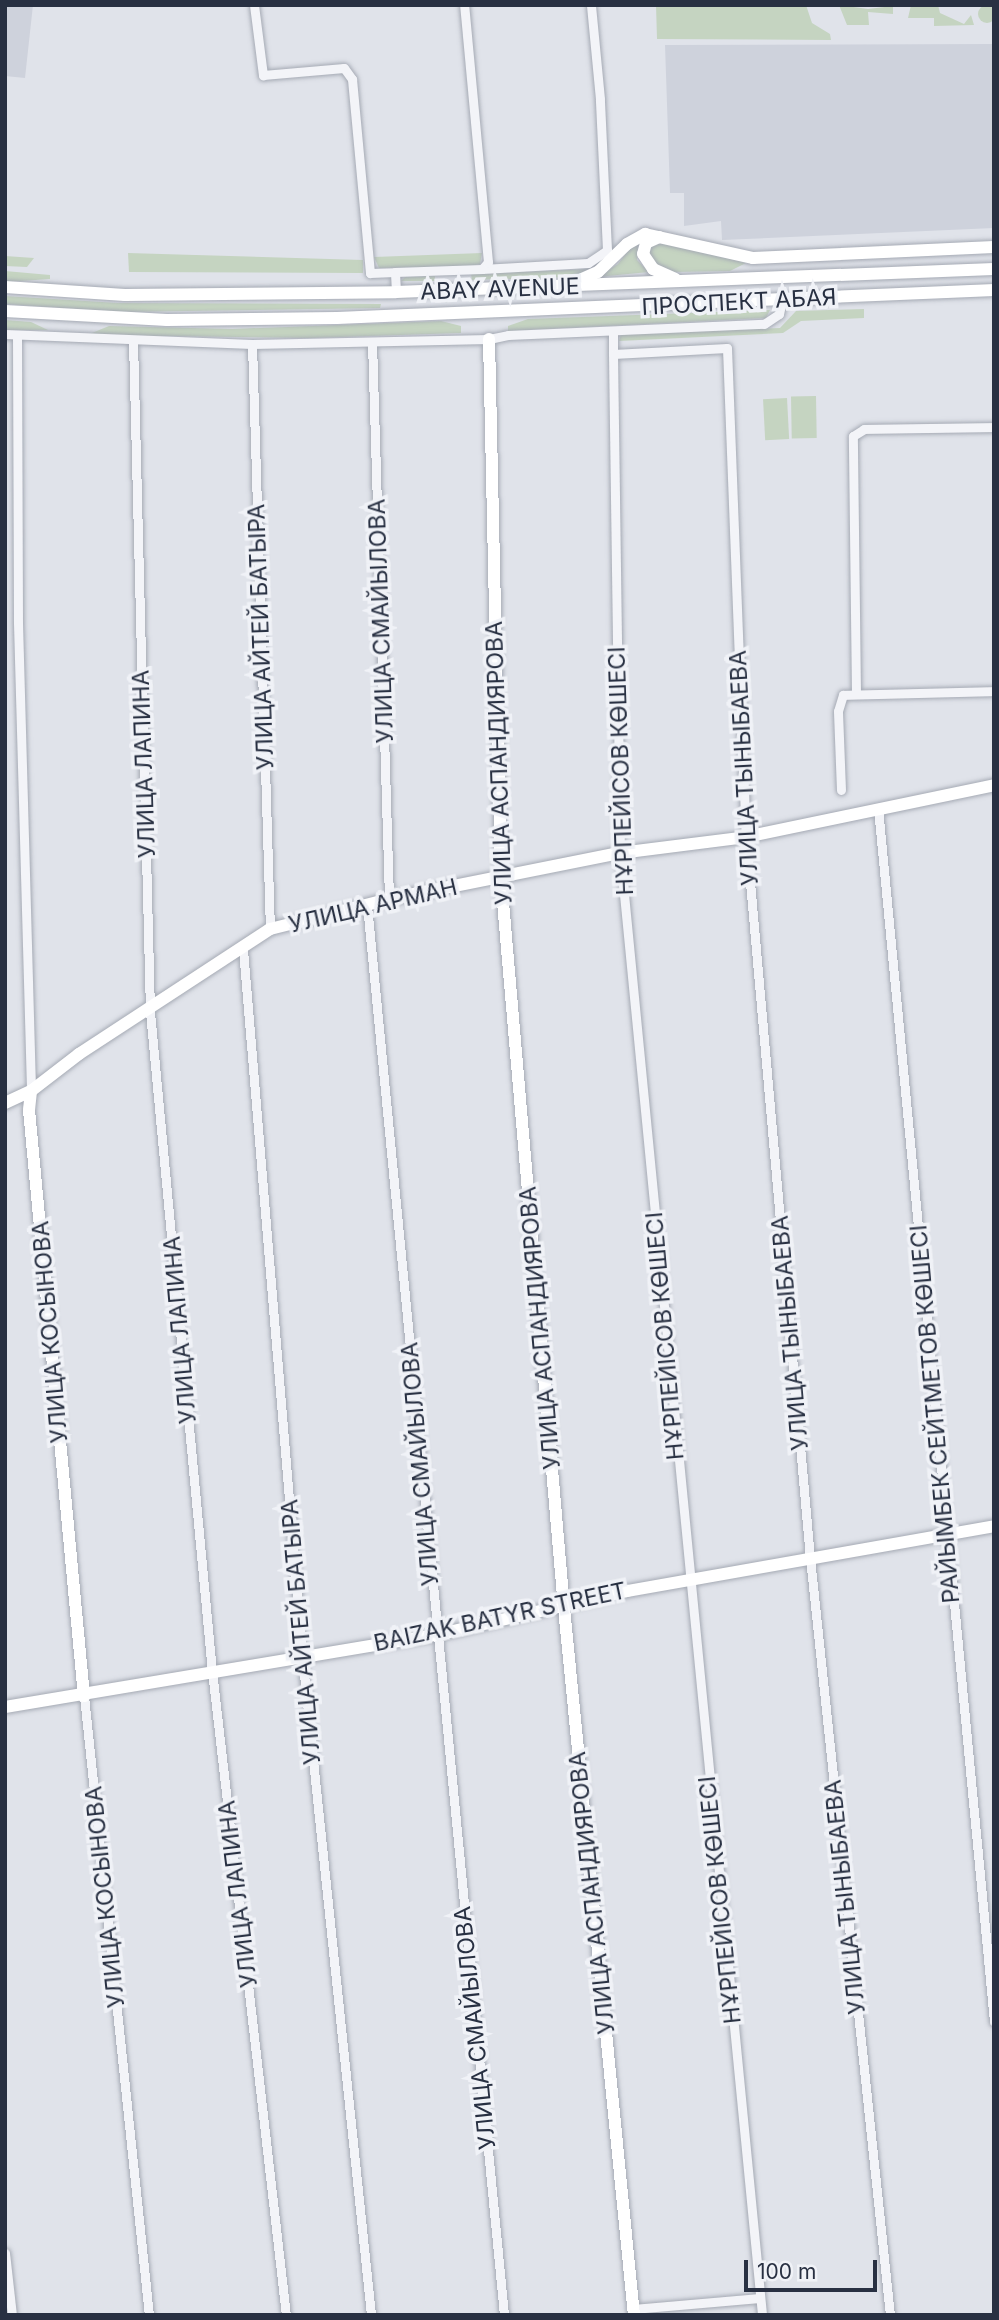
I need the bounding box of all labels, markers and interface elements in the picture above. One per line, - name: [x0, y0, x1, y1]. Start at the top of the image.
- street label: ABAY AVENUE: [420, 272, 580, 306]
- street label: ПРОСПЕКТ АБАЯ: [641, 283, 837, 321]
- street label: УЛИЦА СМАЙЫЛОВА: [363, 498, 399, 744]
- street label: УЛИЦА АЙТЕЙ БАТЫРА: [243, 503, 279, 771]
- street label: УЛИЦА АСПАНДИЯРОВА: [480, 621, 518, 905]
- street label: НҰРПЕЙІСОВ КӨШЕСІ: [603, 646, 639, 896]
- street label: УЛИЦА ТЫНЫБАЕВА: [724, 649, 764, 887]
- street label: УЛИЦА ЛАПИНА: [127, 669, 161, 859]
- street label: УЛИЦА АРМАН: [286, 873, 460, 939]
- street label: УЛИЦА АСПАНДИЯРОВА: [514, 1185, 566, 1471]
- street label: НҰРПЕЙІСОВ КӨШЕСІ: [640, 1211, 690, 1461]
- street label: УЛИЦА ТЫНЫБАЕВА: [766, 1214, 814, 1452]
- street label: УЛИЦА КОСЫНОВА: [27, 1220, 73, 1444]
- street label: РАЙЫМБЕК СЕЙТМЕТОВ КӨШЕСІ: [905, 1224, 965, 1604]
- street label: УЛИЦА ЛАПИНА: [158, 1235, 202, 1425]
- street label: УЛИЦА СМАЙЫЛОВА: [396, 1341, 444, 1587]
- street label: УЛИЦА АЙТЕЙ БАТЫРА: [276, 1498, 326, 1766]
- street label: BAIZAK BATYR STREET: [371, 1577, 629, 1657]
- street label: УЛИЦА АСПАНДИЯРОВА: [563, 1750, 621, 2036]
- street label: НҰРПЕЙІСОВ КӨШЕСІ: [693, 1775, 747, 2025]
- street label: УЛИЦА ТЫНЫБАЕВА: [819, 1778, 871, 2016]
- street label: УЛИЦА КОСЫНОВА: [80, 1785, 130, 2009]
- street label: УЛИЦА ЛАПИНА: [213, 1799, 263, 1989]
- street label: УЛИЦА СМАЙЫЛОВА: [448, 1905, 502, 2151]
- scale bar: [747, 2246, 880, 2290]
- text: 100 m: [757, 2259, 816, 2284]

